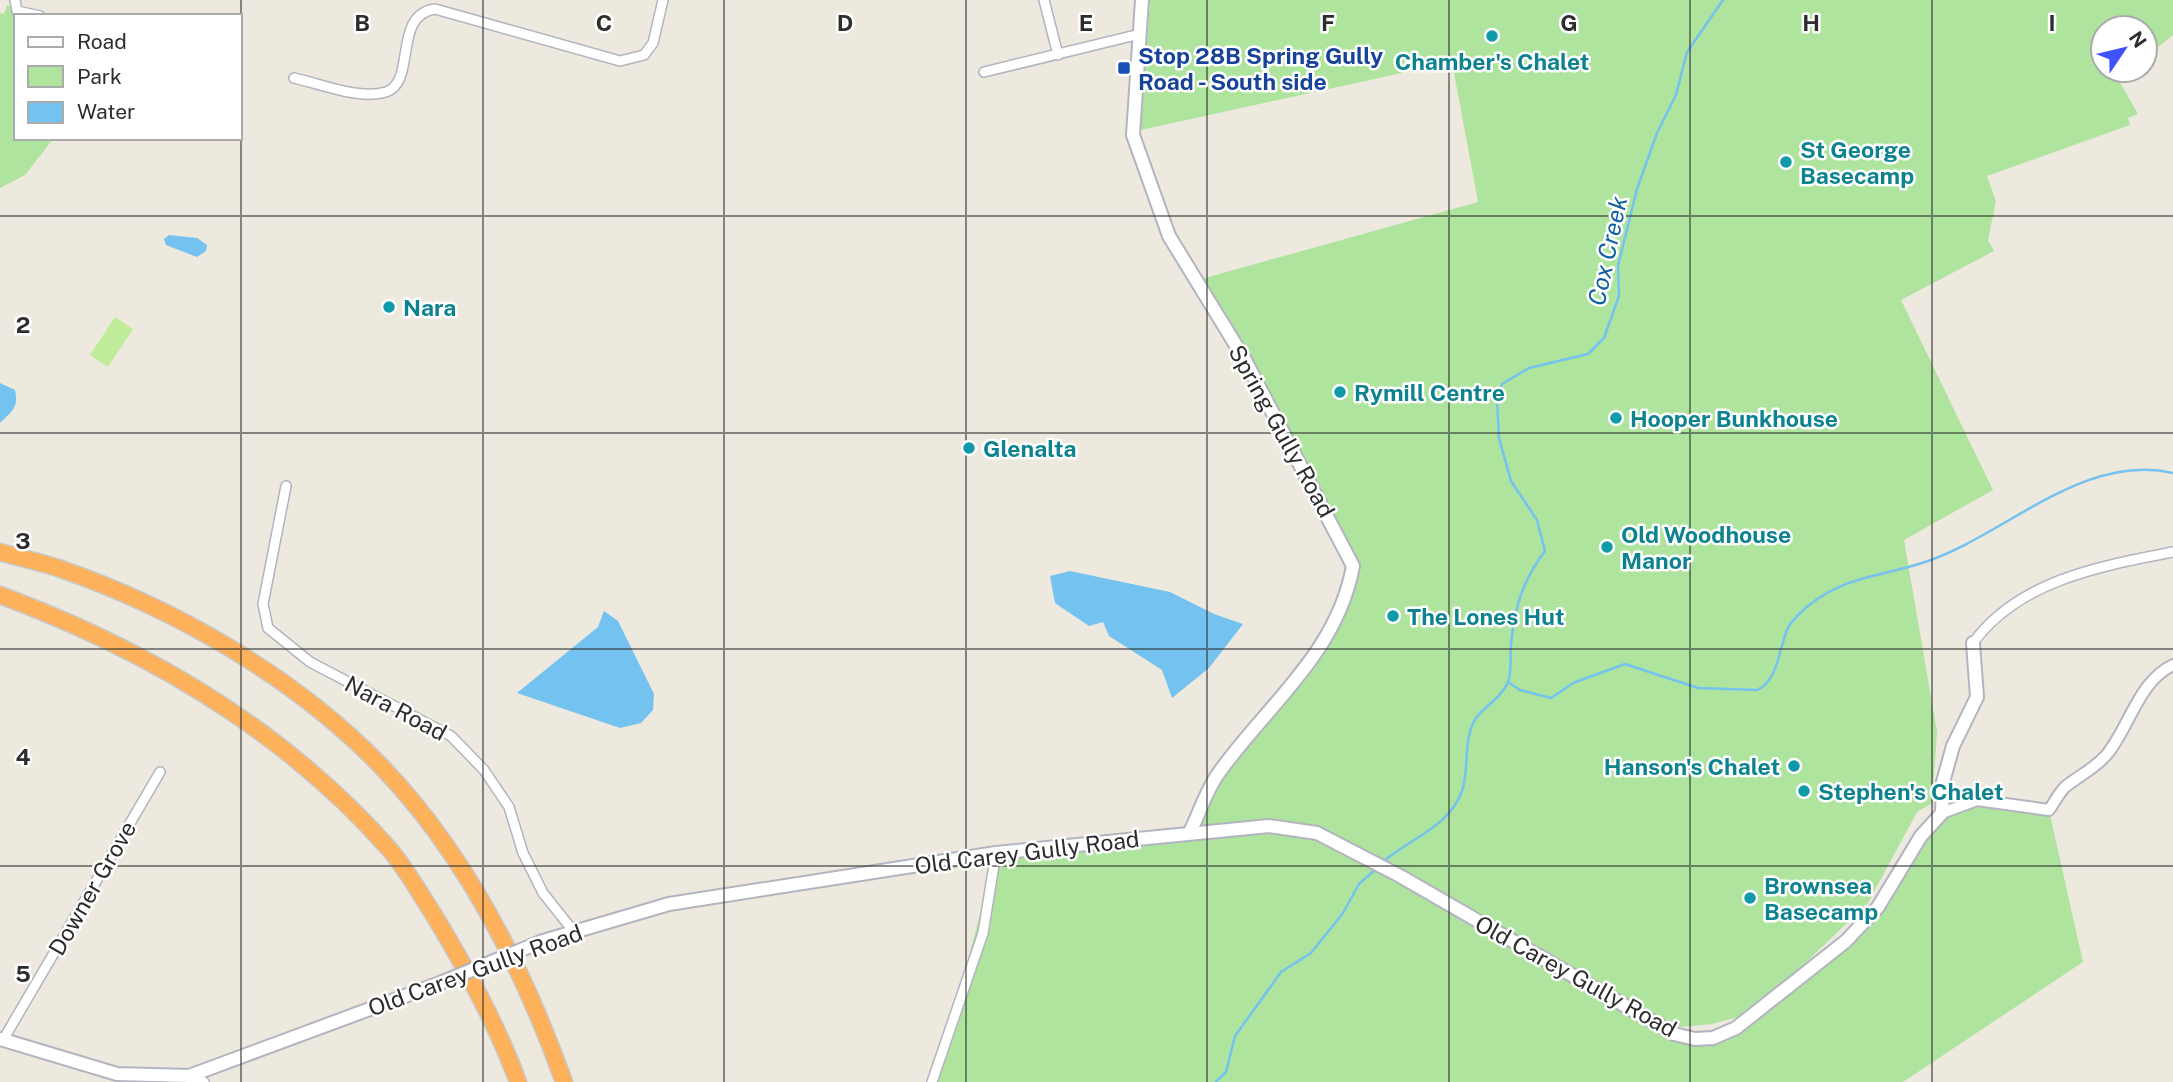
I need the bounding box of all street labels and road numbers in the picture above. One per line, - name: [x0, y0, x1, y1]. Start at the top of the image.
- street label: Spring Gully Road: [1223, 340, 1341, 522]
- street label: Nara Road: [341, 670, 451, 746]
- street label: Downer Grove: [43, 816, 141, 960]
- street label: Old Carey Gully Road: [913, 825, 1141, 879]
- street label: Old Carey Gully Road: [1471, 909, 1681, 1043]
- street label: Old Carey Gully Road: [364, 919, 586, 1021]

